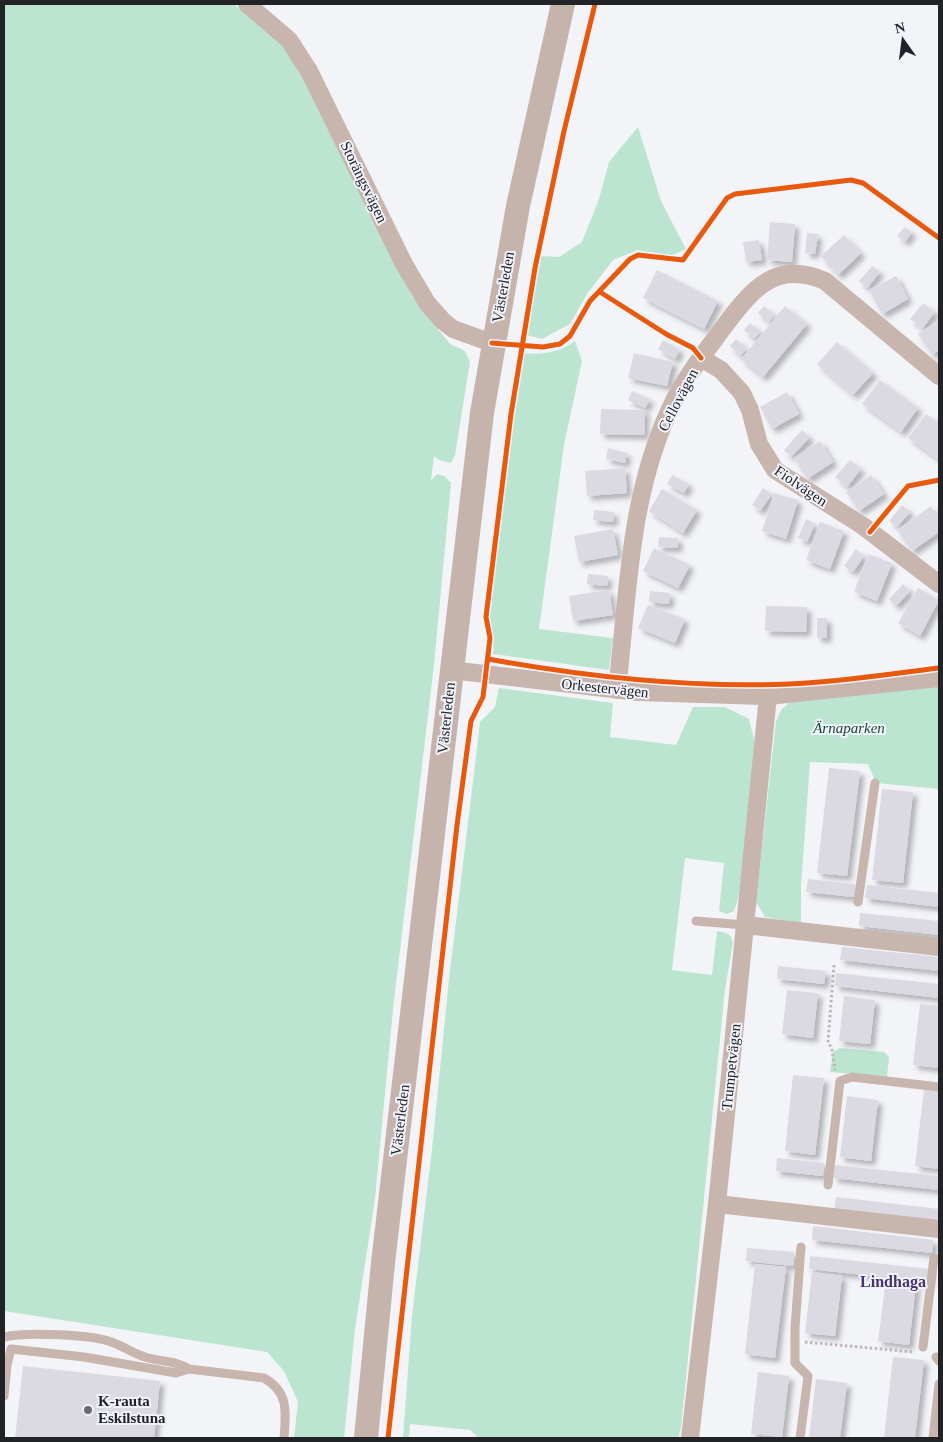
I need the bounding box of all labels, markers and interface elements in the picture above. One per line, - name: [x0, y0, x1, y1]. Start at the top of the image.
- north arrow: [878, 15, 928, 65]
- text: N: [893, 19, 907, 36]
- street label: Storängsvägen: [337, 139, 391, 226]
- street label: Västerleden: [489, 250, 517, 324]
- street label: Cellovägen: [655, 366, 701, 434]
- street label: Fiolvägen: [772, 463, 831, 510]
- street label: Orkestervägen: [561, 675, 650, 701]
- street label: Västerleden: [434, 681, 458, 754]
- park label: Ärnaparken: [812, 720, 885, 736]
- street label: Trumpetvägen: [718, 1022, 744, 1111]
- street label: Västerleden: [388, 1083, 412, 1157]
- district label: Lindhaga: [860, 1273, 926, 1291]
- place label: K-rauta Eskilstuna: [98, 1393, 166, 1426]
- marker: K-rauta Eskilstuna: [82, 1404, 94, 1416]

